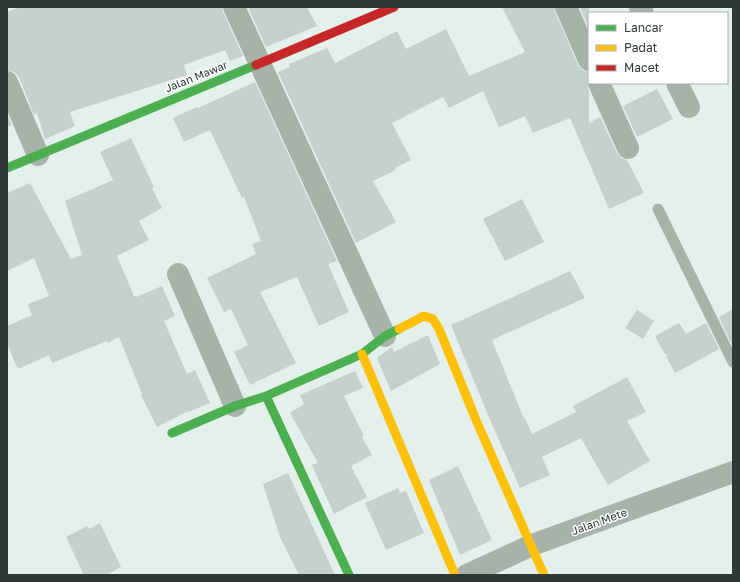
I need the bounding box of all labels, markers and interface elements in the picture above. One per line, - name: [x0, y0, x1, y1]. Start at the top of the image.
- legend: [588, 12, 728, 84]
- text: Lancar: [624, 20, 663, 35]
- text: Padat: [624, 40, 658, 55]
- street label: Jalan Mawar: [163, 57, 230, 94]
- text: Macet: [624, 60, 660, 75]
- street label: Jalan Mete: [569, 505, 629, 537]

